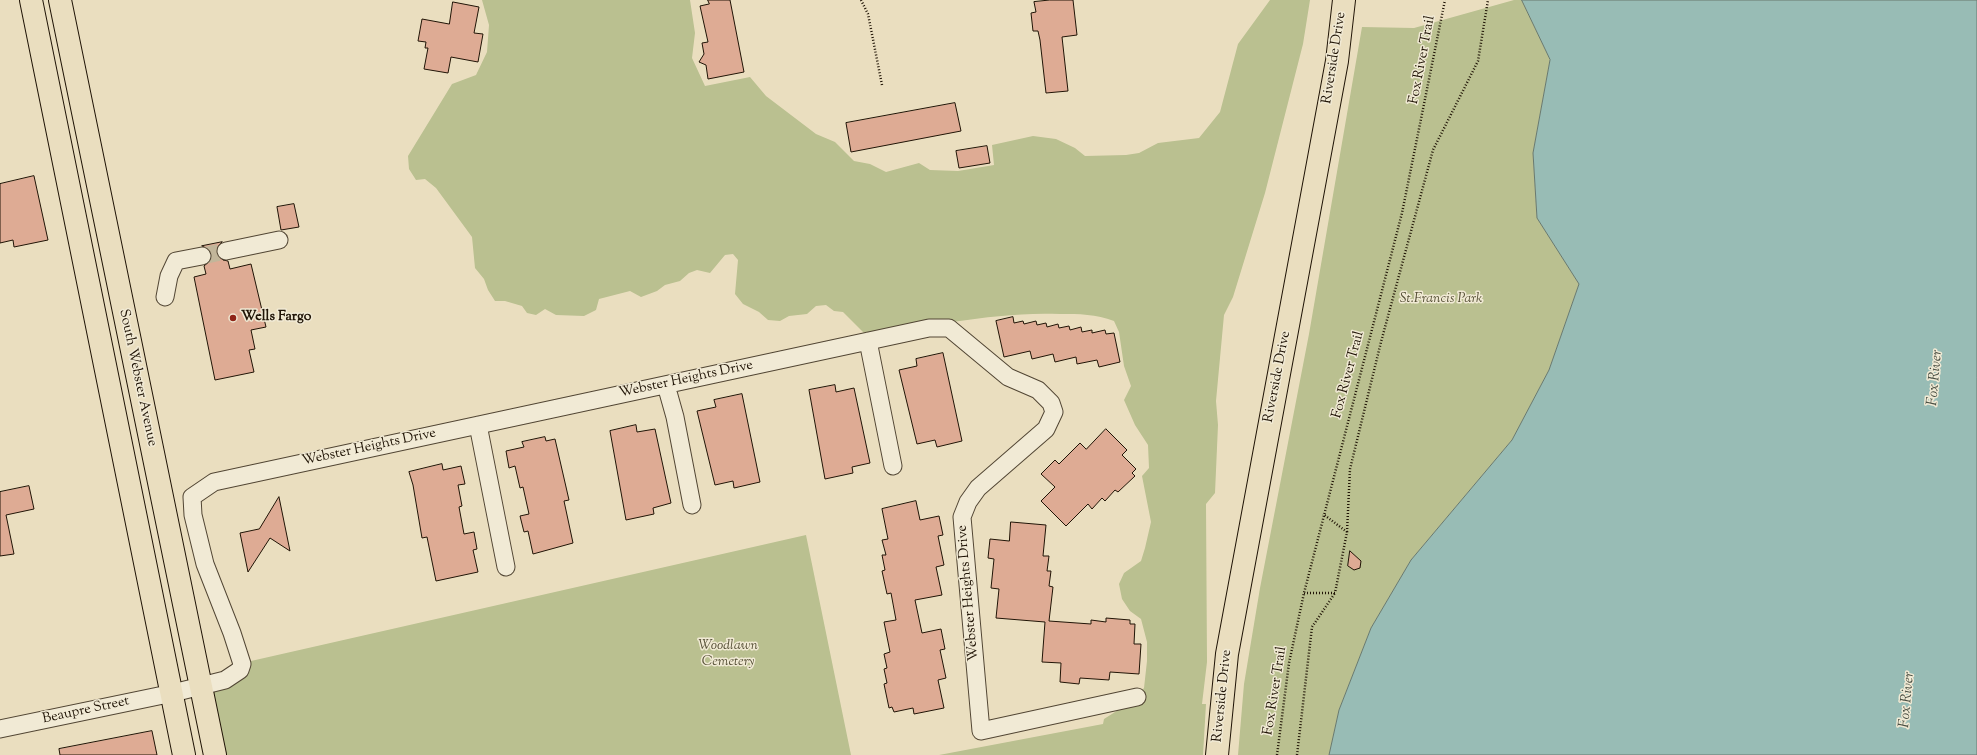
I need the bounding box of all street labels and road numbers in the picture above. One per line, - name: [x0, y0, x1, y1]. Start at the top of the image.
- street label: Riverside Drive: [1319, 11, 1351, 105]
- street label: Fox River Trail: [1406, 14, 1440, 106]
- street label: South Webster Avenue: [114, 308, 160, 448]
- street label: Riverside Drive: [1261, 330, 1295, 424]
- street label: Fox River Trail: [1329, 330, 1369, 420]
- street label: Webster Heights Drive: [617, 358, 755, 402]
- street label: Webster Heights Drive: [300, 426, 438, 470]
- street label: Webster Heights Drive: [955, 524, 983, 662]
- street label: Fox River Trail: [1261, 645, 1291, 737]
- street label: Riverside Drive: [1210, 649, 1236, 743]
- street label: Beaupre Street: [41, 694, 131, 728]

